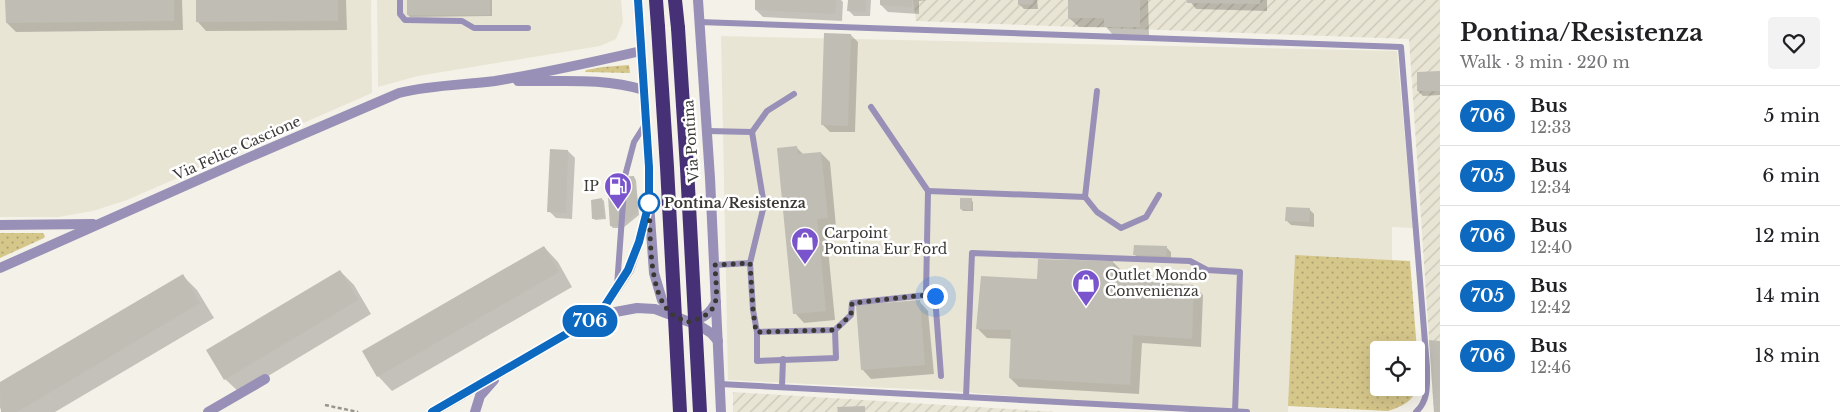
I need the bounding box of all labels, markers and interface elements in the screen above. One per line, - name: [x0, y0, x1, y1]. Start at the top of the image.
- button: heart: [1768, 17, 1820, 69]
- text: Pontina/Resistenza: [1460, 18, 1703, 47]
- text: Walk · 3 min · 220 m: [1460, 52, 1630, 72]
- text: Bus: [1530, 94, 1567, 117]
- street label: Via Pontina: [679, 99, 703, 184]
- text: 5 min: [1764, 104, 1820, 127]
- text: 706: [1470, 105, 1505, 127]
- street label: Via Felice Cascione: [170, 112, 303, 185]
- text: 12:33: [1530, 117, 1571, 137]
- text: Bus: [1530, 154, 1567, 177]
- text: 6 min: [1762, 164, 1820, 187]
- text: 705: [1471, 165, 1504, 187]
- fuel station icon: IP: [603, 171, 633, 210]
- place label: IP: [584, 177, 599, 195]
- text: 12:34: [1530, 177, 1571, 197]
- marker: Pontina/Resistenza: [638, 192, 660, 214]
- place label: Pontina/Resistenza: [664, 194, 806, 212]
- text: Bus: [1530, 214, 1567, 237]
- place label: Carpoint Pontina Eur Ford: [824, 224, 948, 258]
- text: 12 min: [1754, 224, 1820, 247]
- text: 706: [1470, 225, 1505, 247]
- shop icon: Carpoint Pontina Eur Ford: [790, 226, 820, 265]
- text: 12:40: [1530, 237, 1572, 257]
- place label: Outlet Mondo Convenienza: [1105, 266, 1207, 300]
- shop icon: Outlet Mondo Convenienza: [1071, 268, 1101, 307]
- text: Bus: [1530, 274, 1567, 297]
- your location: [923, 284, 948, 309]
- text: 14 min: [1755, 284, 1820, 307]
- text: 705: [1471, 285, 1504, 307]
- text: 12:42: [1530, 297, 1571, 317]
- line badge: 706: [561, 305, 619, 337]
- text: 706: [572, 310, 608, 332]
- text: Bus: [1530, 334, 1567, 357]
- map controls: [1370, 341, 1425, 396]
- button: locate: [1370, 341, 1425, 396]
- text: 18 min: [1755, 344, 1820, 367]
- text: 706: [1470, 345, 1505, 367]
- text: 12:46: [1530, 357, 1571, 377]

